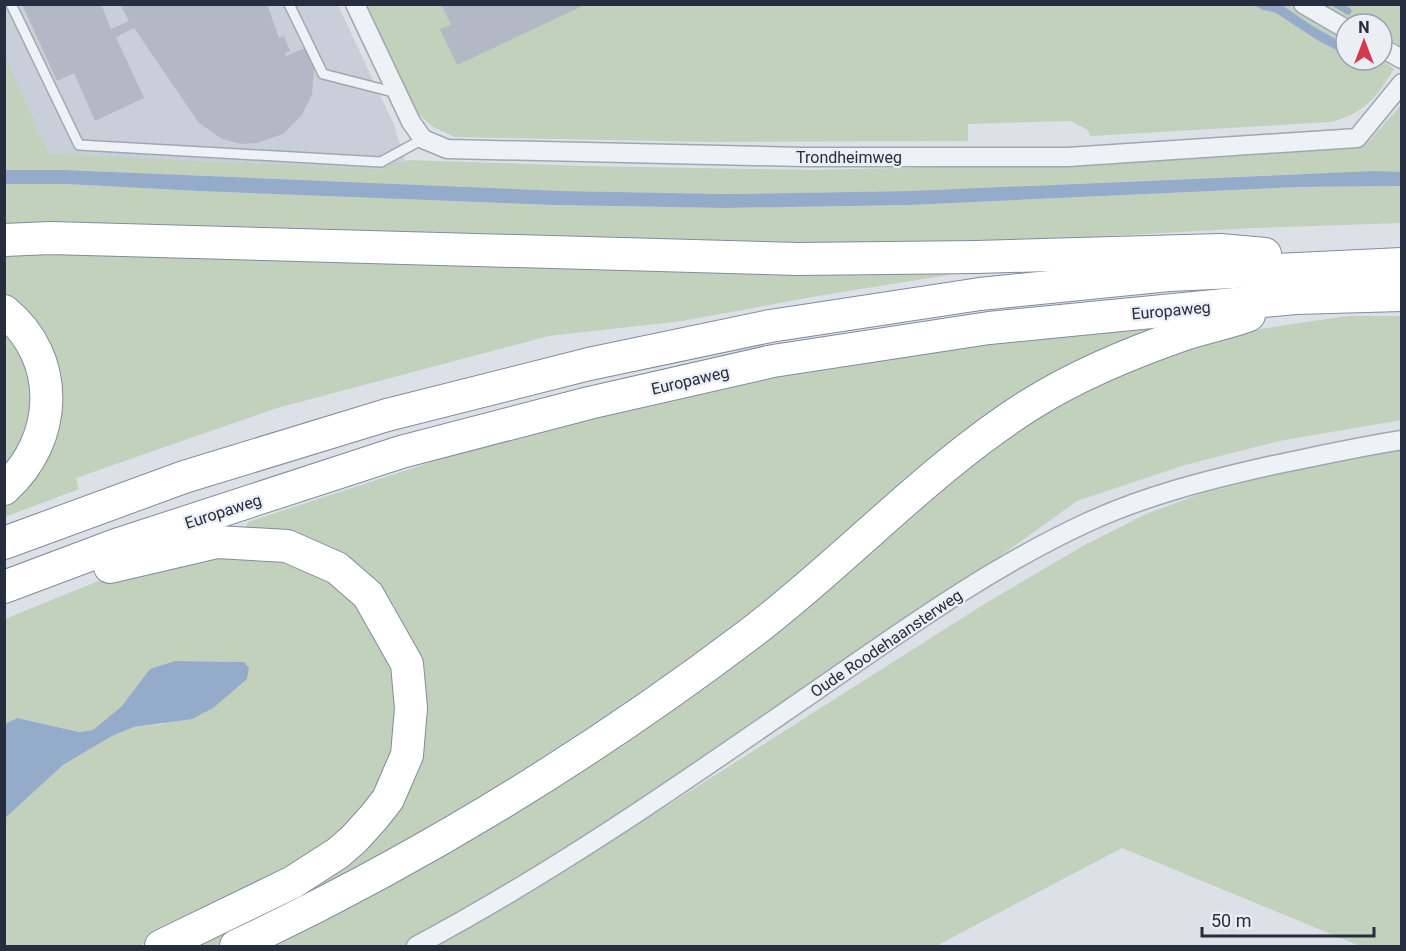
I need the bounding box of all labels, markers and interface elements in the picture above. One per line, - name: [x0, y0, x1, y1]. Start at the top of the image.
- north arrow: [1334, 12, 1394, 72]
- text: N: [1358, 18, 1370, 37]
- street label: Trondheimweg: [796, 148, 902, 167]
- street label: Europaweg: [1131, 298, 1211, 323]
- street label: Europaweg: [649, 362, 731, 399]
- street label: Europaweg: [182, 490, 264, 533]
- street label: Oude Roodehaansterweg: [807, 585, 966, 701]
- scale bar: [1202, 900, 1374, 938]
- text: 50 m: [1211, 910, 1251, 931]

